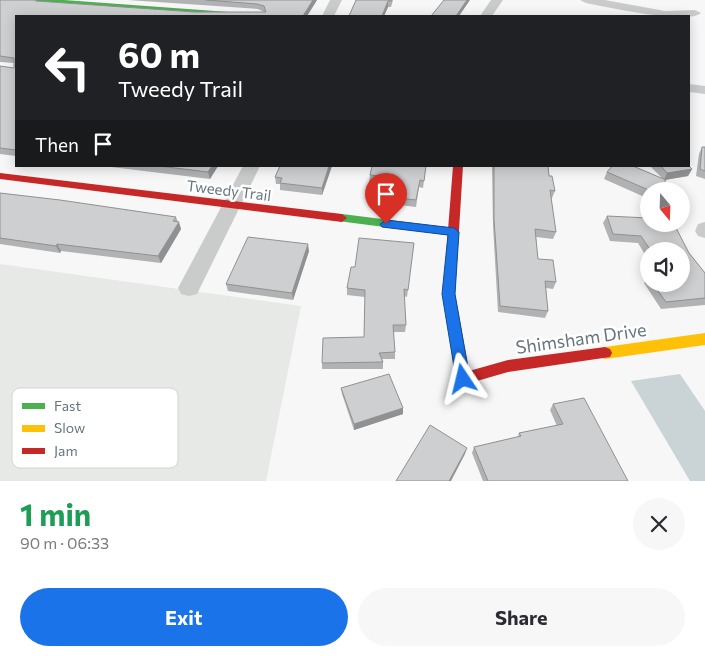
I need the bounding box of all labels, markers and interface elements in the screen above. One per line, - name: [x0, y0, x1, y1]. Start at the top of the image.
- text: 60 m: [118, 32, 200, 75]
- icon: left: [35, 35, 100, 100]
- text: Tweedy Trail: [118, 75, 243, 102]
- icon: arrive: [89, 130, 117, 158]
- text: Then: [35, 133, 79, 156]
- pin: [365, 173, 407, 224]
- street label: Tweedy Trail: [186, 176, 272, 204]
- icon: arrive: [372, 180, 400, 208]
- north arrow: [640, 182, 690, 232]
- map controls: [640, 182, 690, 292]
- button: sound: [640, 242, 690, 292]
- street label: Shimsham Drive: [514, 318, 648, 358]
- position arrow: [436, 352, 488, 404]
- legend: [12, 388, 178, 468]
- text: Fast: [54, 397, 81, 414]
- text: Slow: [54, 419, 85, 436]
- text: Jam: [54, 442, 78, 459]
- text: 1 min: [20, 495, 91, 532]
- button: close: [633, 498, 685, 550]
- text: 90 m · 06:33: [20, 533, 109, 552]
- button: Exit: [20, 588, 348, 646]
- button: Share: [358, 588, 685, 646]

